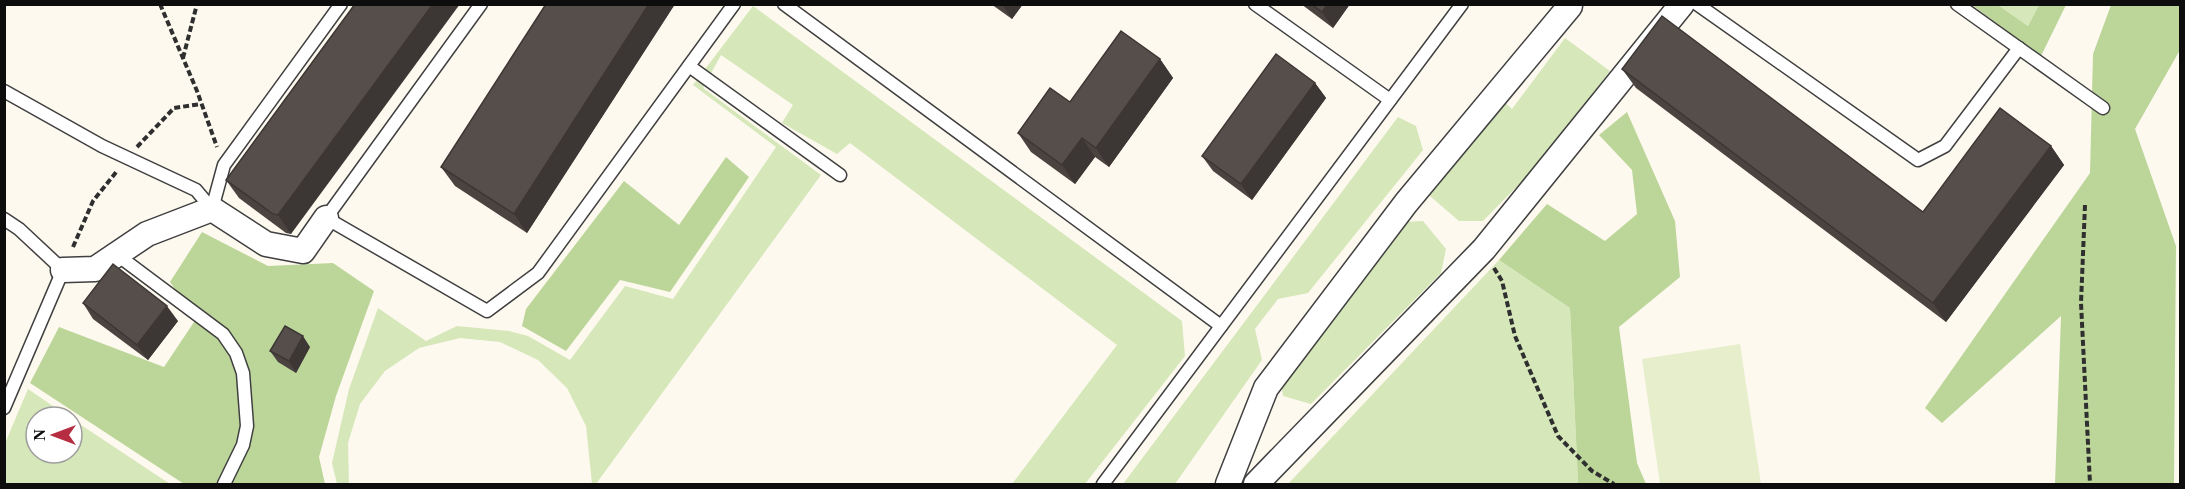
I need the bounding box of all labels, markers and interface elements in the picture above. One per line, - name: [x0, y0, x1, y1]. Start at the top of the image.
- north arrow: [24, 405, 84, 465]
- text: N: [31, 429, 48, 441]

